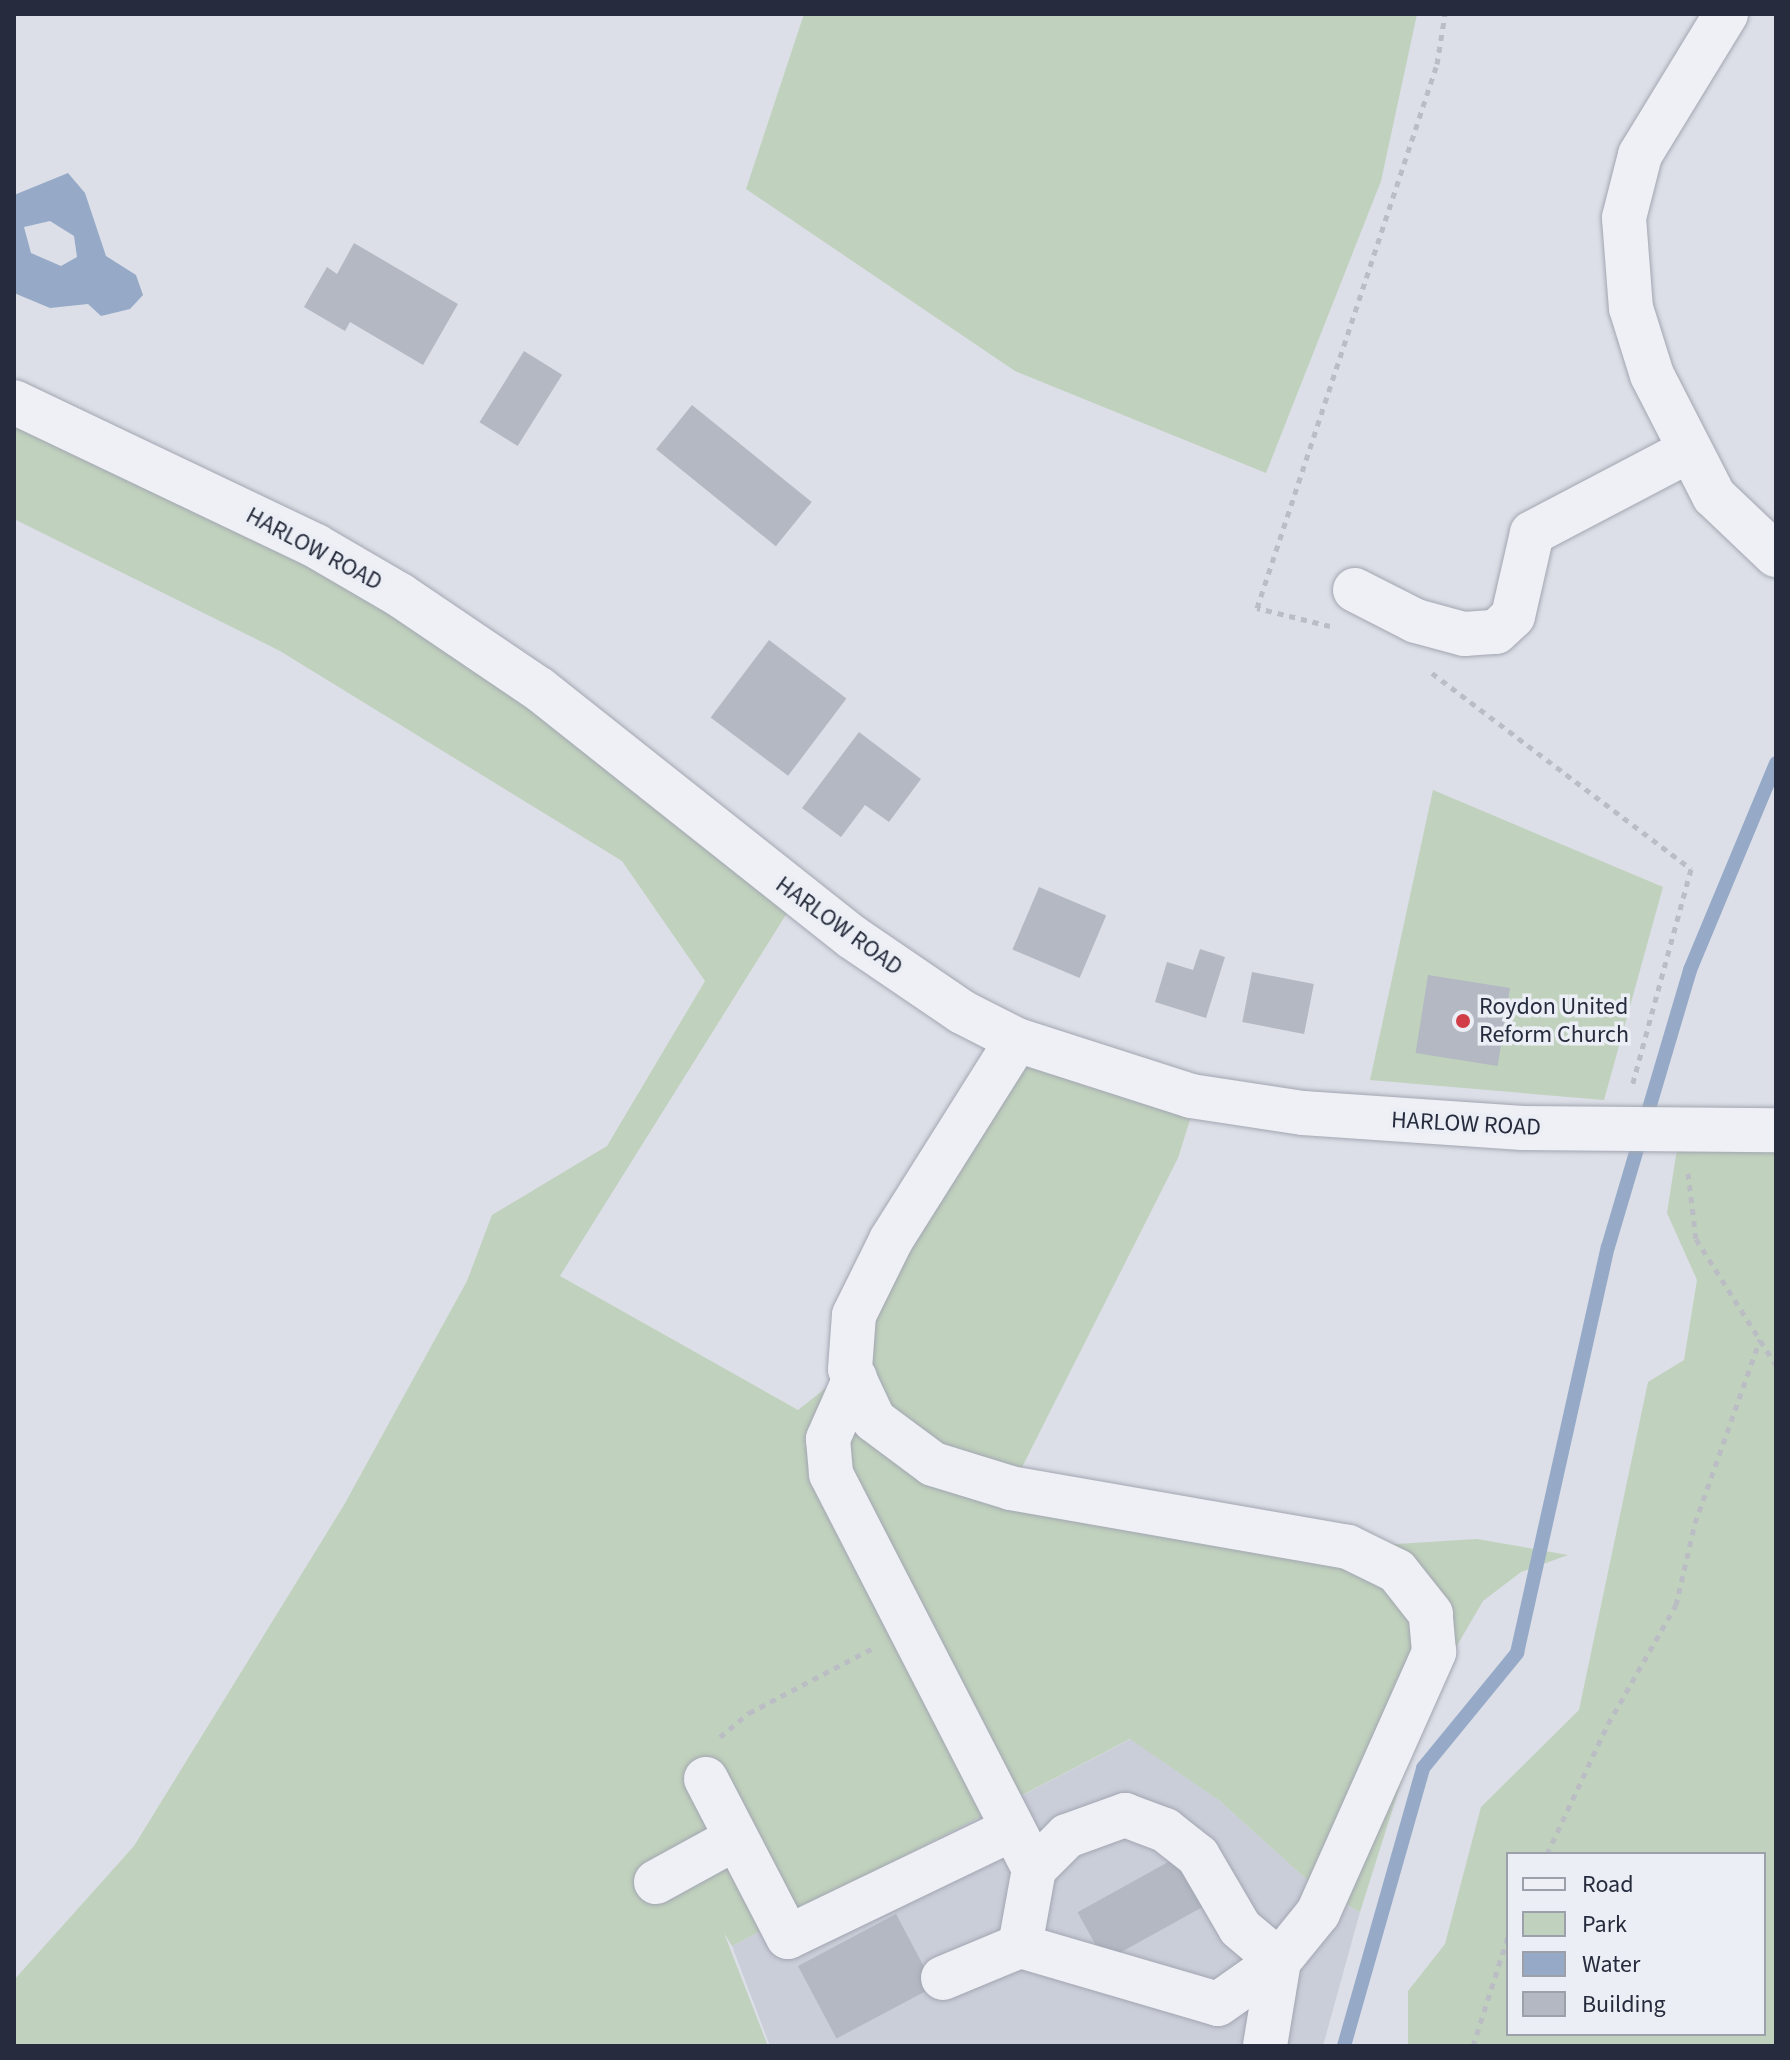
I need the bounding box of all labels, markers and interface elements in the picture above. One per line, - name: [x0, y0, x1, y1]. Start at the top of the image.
- street label: HARLOW ROAD: [241, 501, 387, 597]
- street label: HARLOW ROAD: [770, 870, 908, 982]
- place label: Roydon United Reform Church: [1479, 993, 1629, 1049]
- marker: Roydon United Reform Church: [1454, 1012, 1472, 1030]
- street label: HARLOW ROAD: [1390, 1106, 1542, 1142]
- legend: [1506, 1852, 1766, 2036]
- text: Road: [1582, 1867, 1634, 1902]
- text: Park: [1582, 1907, 1627, 1942]
- text: Water: [1582, 1947, 1640, 1982]
- text: Building: [1582, 1987, 1666, 2022]

